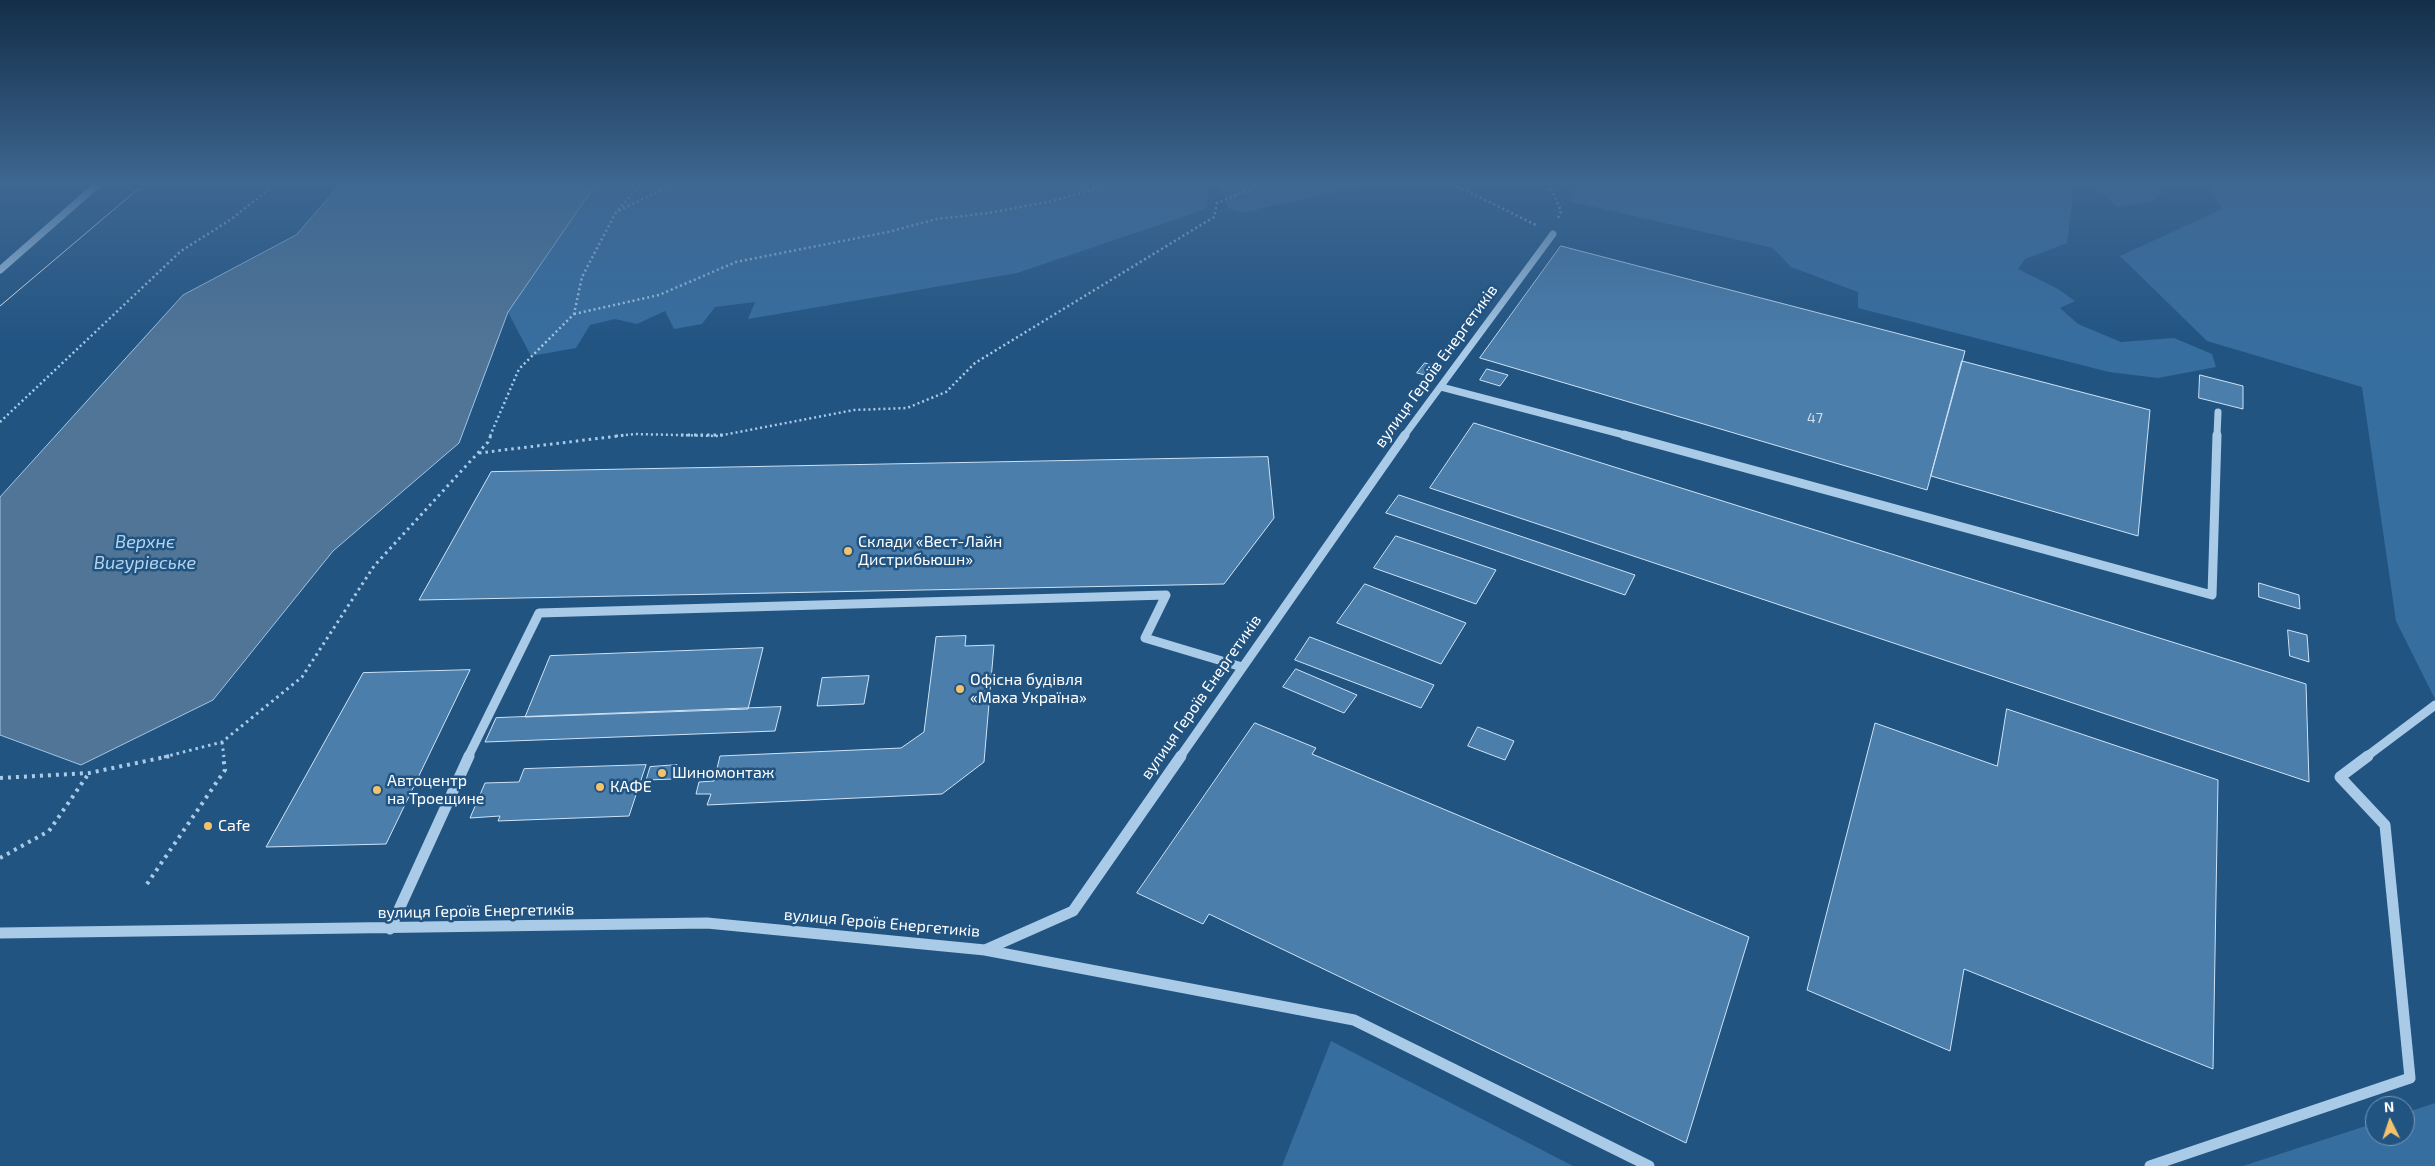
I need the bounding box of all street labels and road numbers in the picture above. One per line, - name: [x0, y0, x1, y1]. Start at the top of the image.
- street label: вулиця Героїв Енергетиків: [1370, 281, 1502, 451]
- street label: вулиця Героїв Енергетиків: [1137, 611, 1265, 783]
- street label: вулиця Героїв Енергетиків: [377, 900, 575, 922]
- street label: вулиця Героїв Енергетиків: [783, 905, 981, 941]

